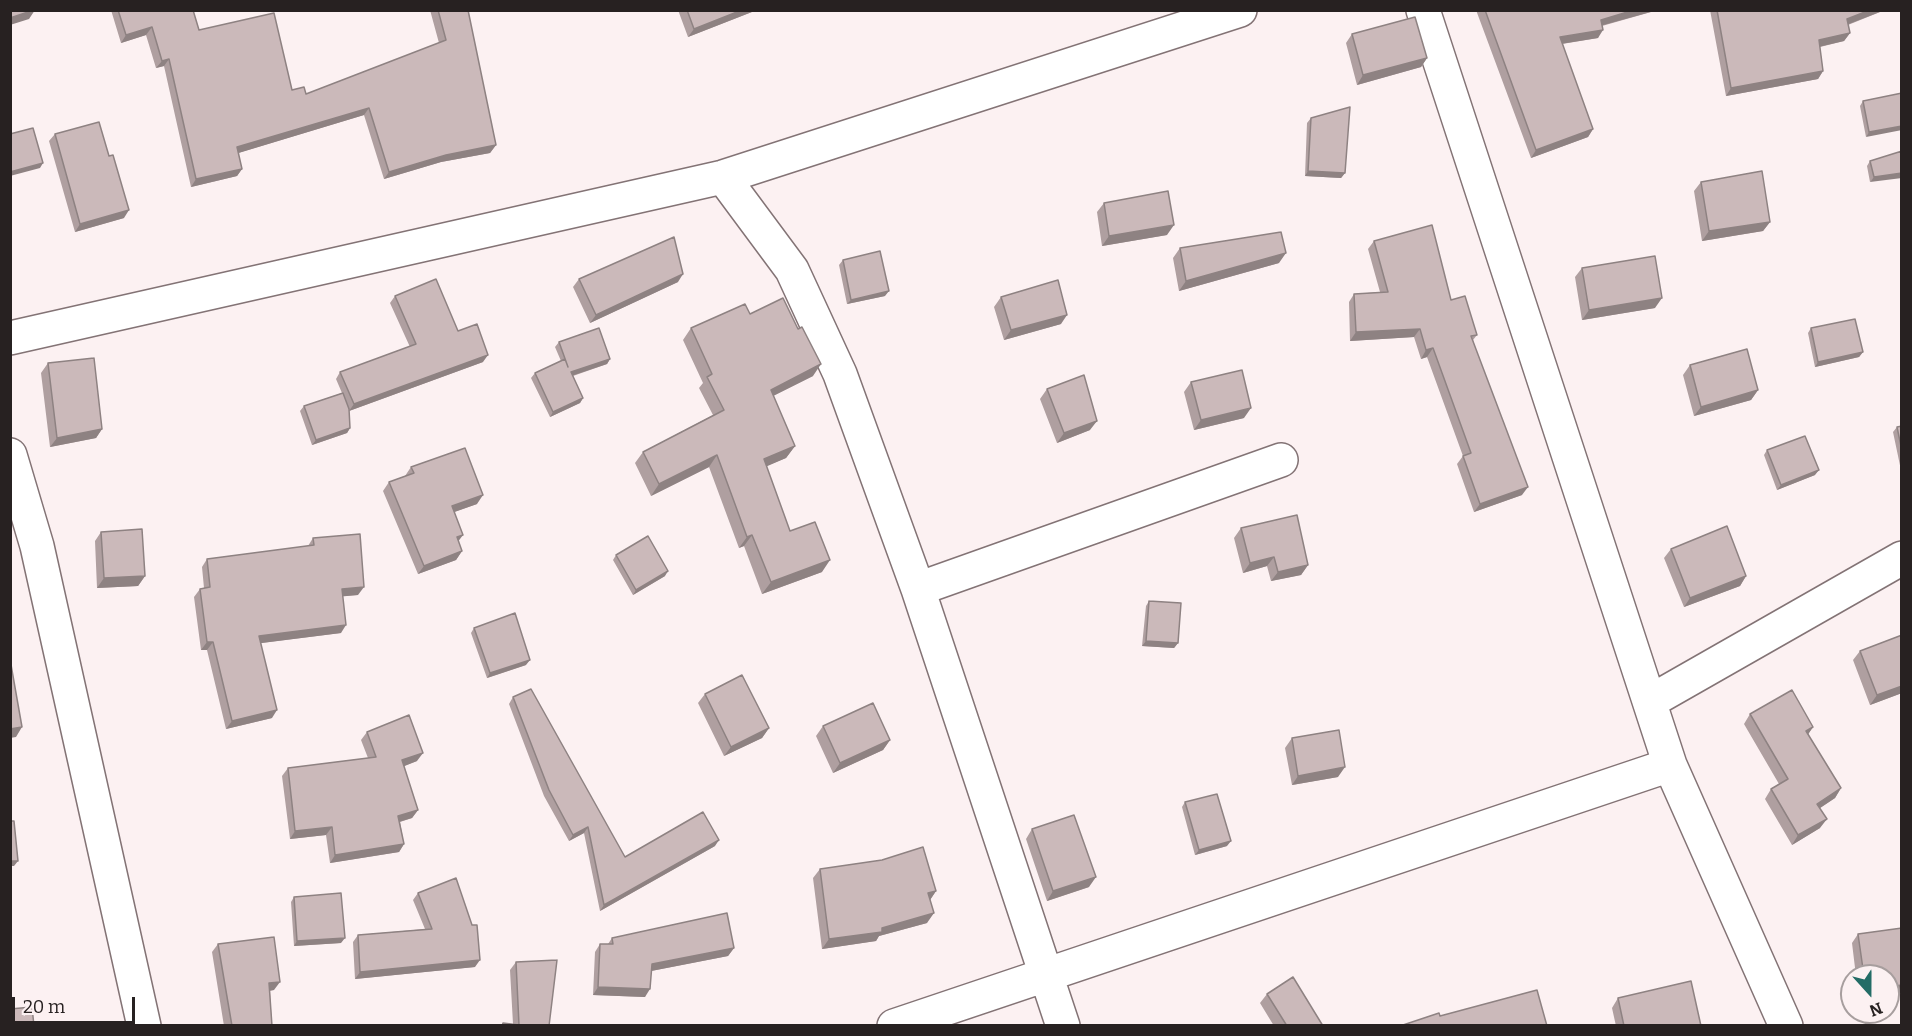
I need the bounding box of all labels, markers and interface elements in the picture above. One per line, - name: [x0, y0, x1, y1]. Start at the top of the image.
- north arrow: [1840, 964, 1900, 1024]
- scale bar: [15, 985, 138, 1023]
- text: 20 m: [23, 996, 65, 1018]
- text: N: [1867, 998, 1885, 1020]

